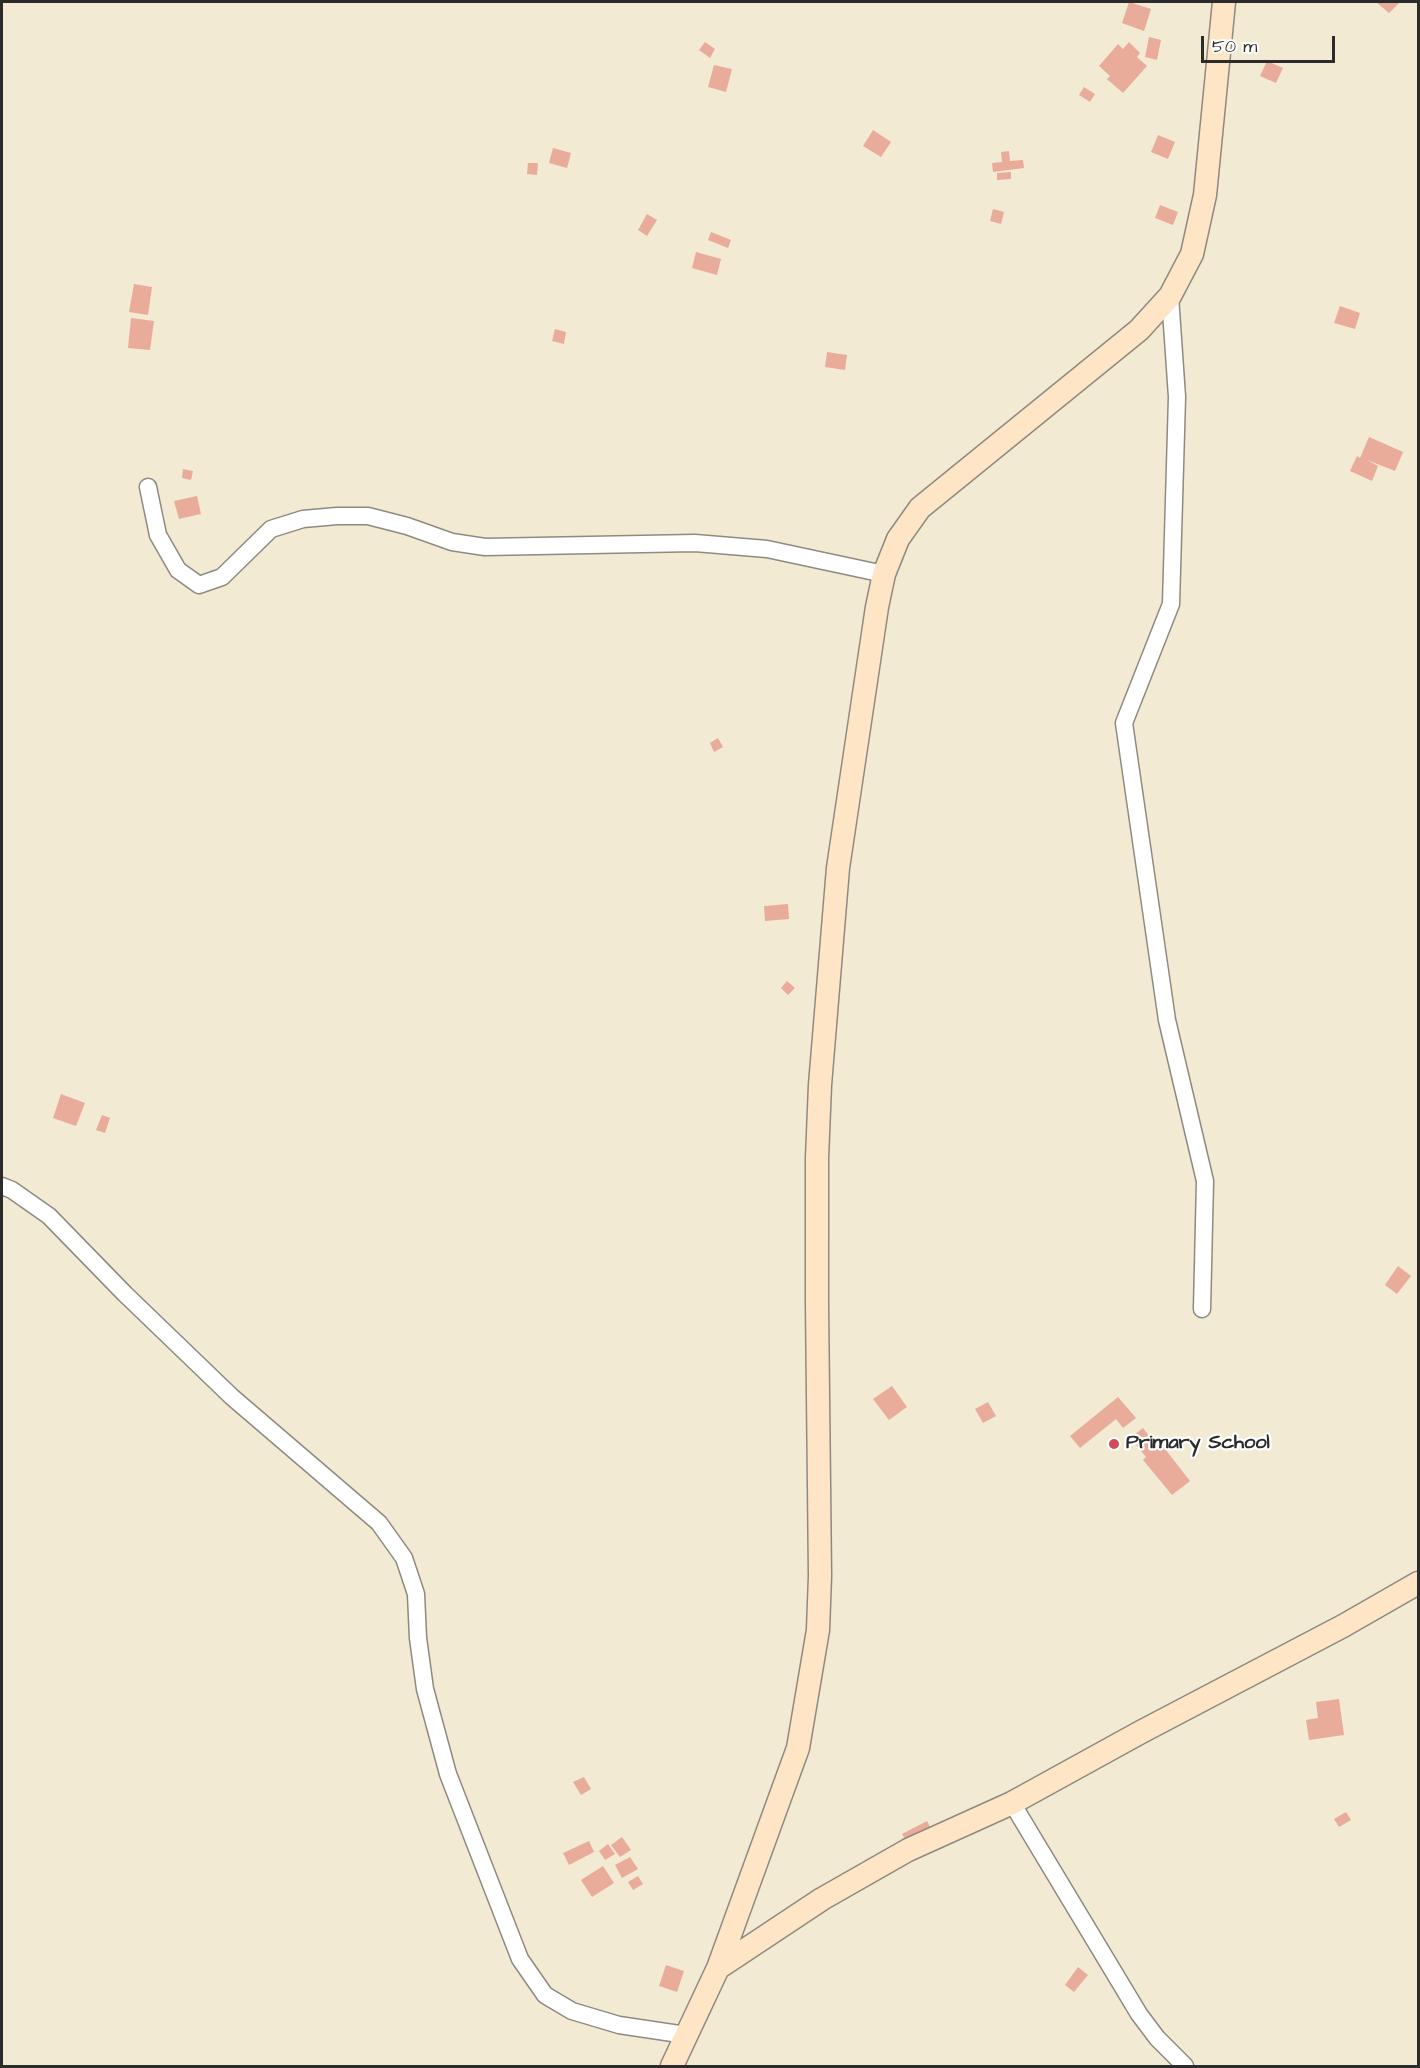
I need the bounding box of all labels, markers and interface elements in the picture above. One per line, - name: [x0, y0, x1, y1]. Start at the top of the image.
- scale bar: [1204, 24, 1338, 62]
- text: 50 m: [1212, 34, 1257, 59]
- place label: Primary School: [1126, 1432, 1270, 1456]
- marker: Primary School: [1107, 1437, 1121, 1451]

